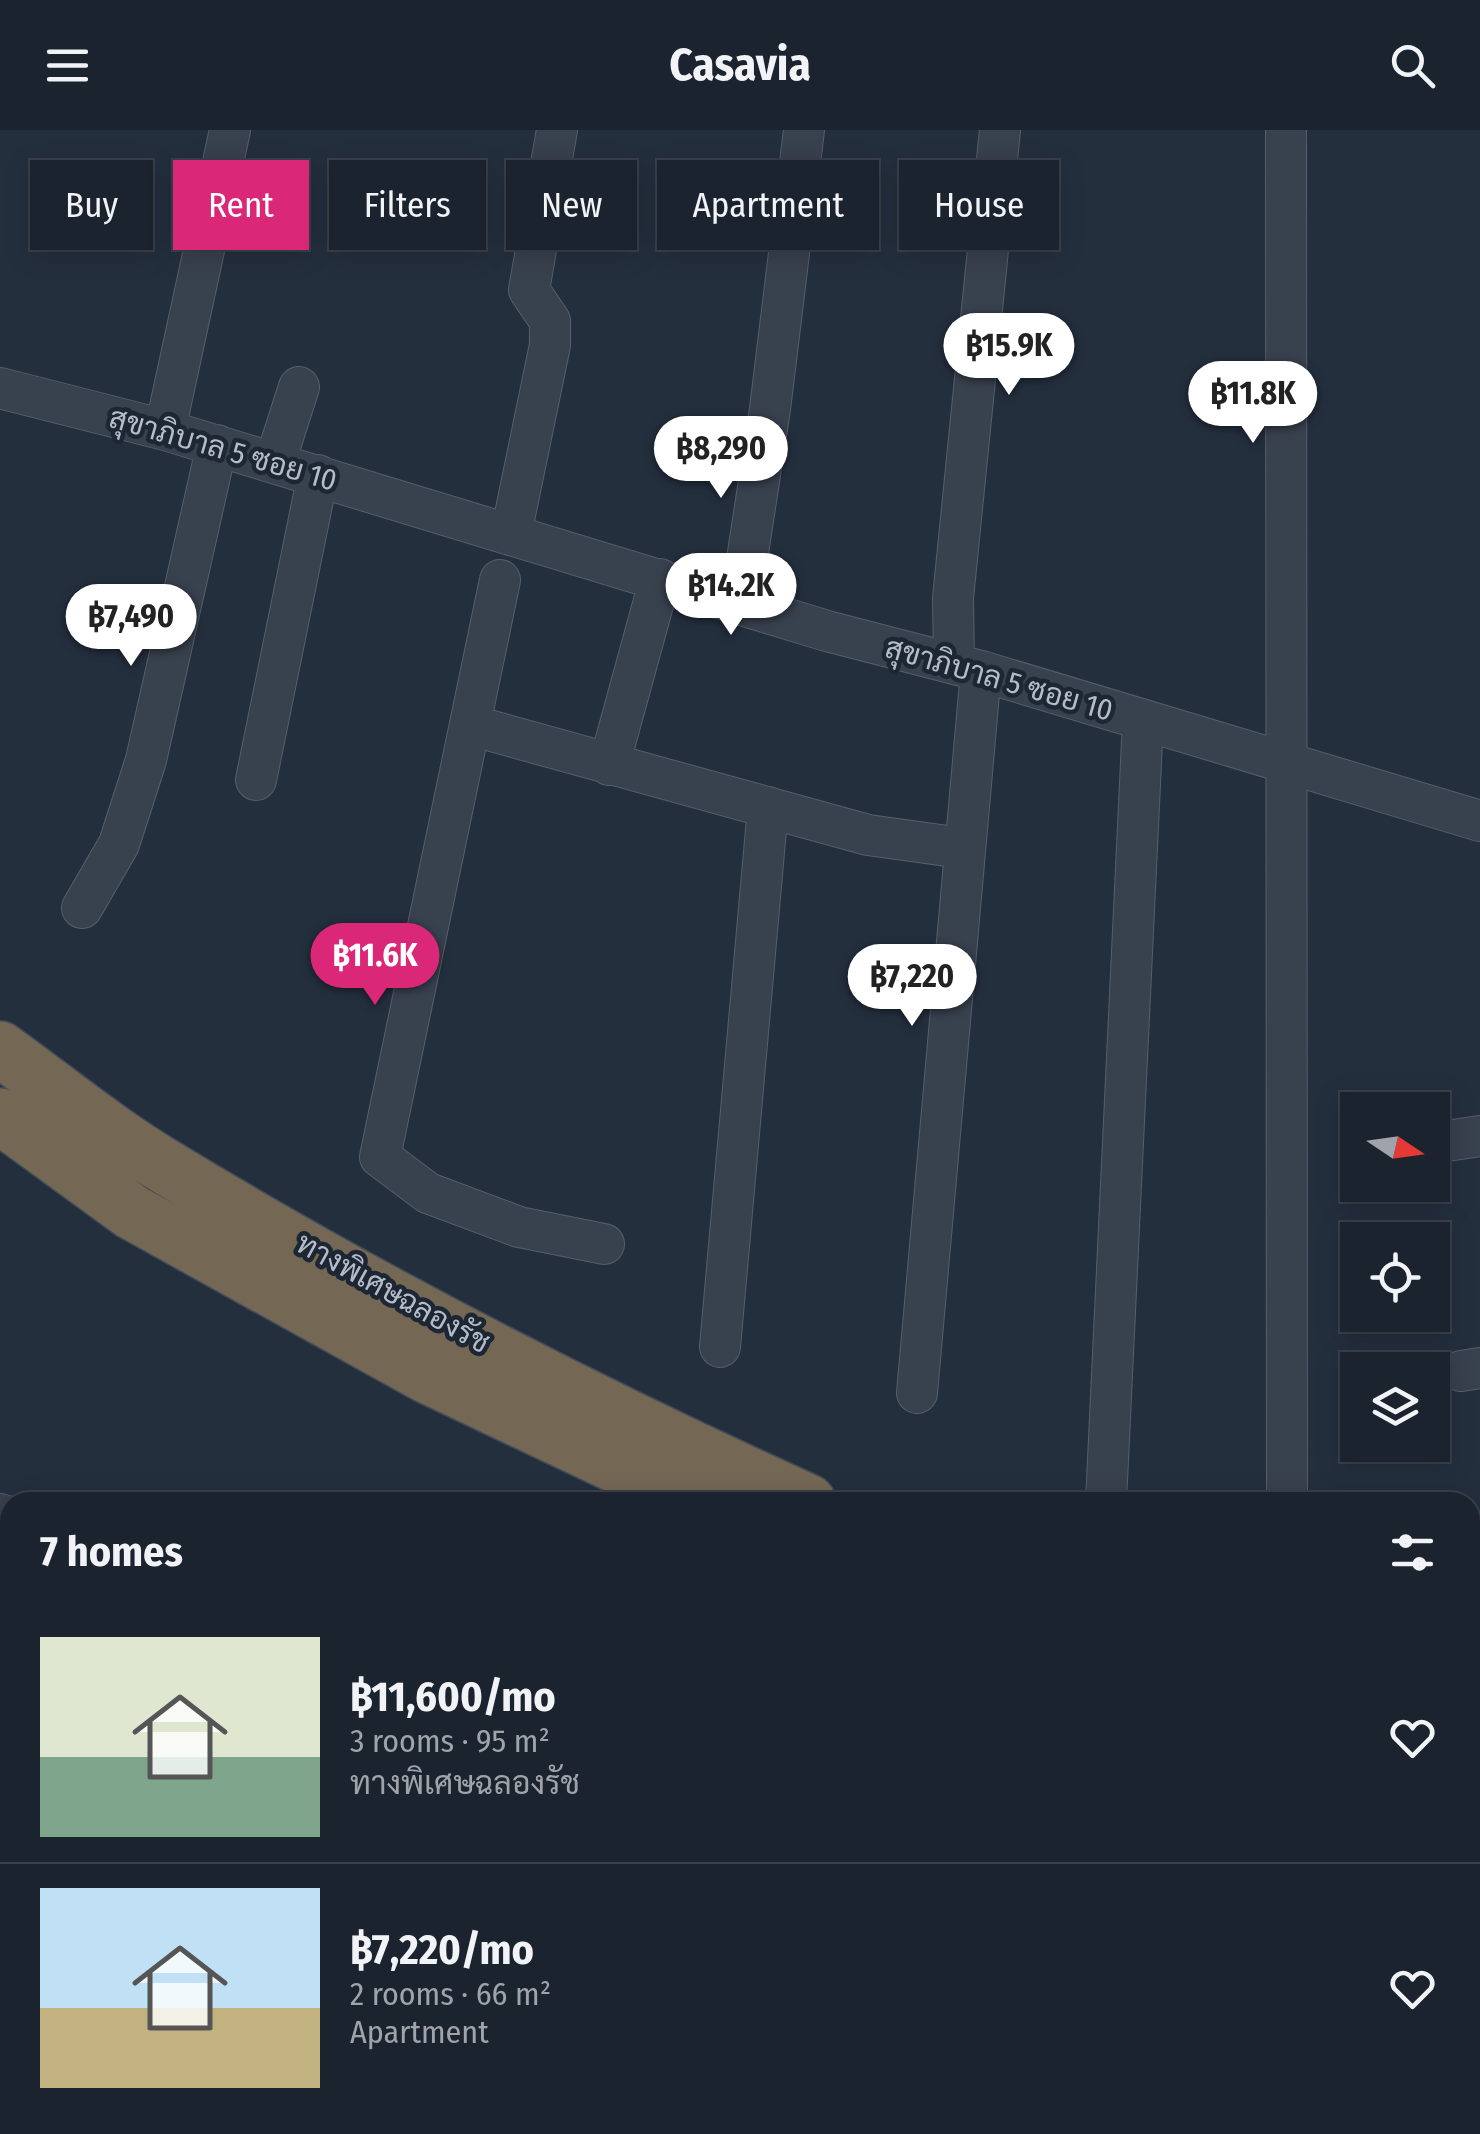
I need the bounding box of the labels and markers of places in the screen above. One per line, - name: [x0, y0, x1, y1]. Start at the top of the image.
- pin: ฿15.9K: [928, 313, 1090, 398]
- pin: ฿11.8K: [1172, 361, 1334, 446]
- pin: ฿8,290: [640, 416, 802, 501]
- pin: ฿14.2K: [650, 553, 812, 638]
- pin: ฿7,490: [50, 584, 212, 669]
- pin: ฿11.6K: [294, 923, 456, 1008]
- pin: ฿7,220: [831, 944, 993, 1029]

